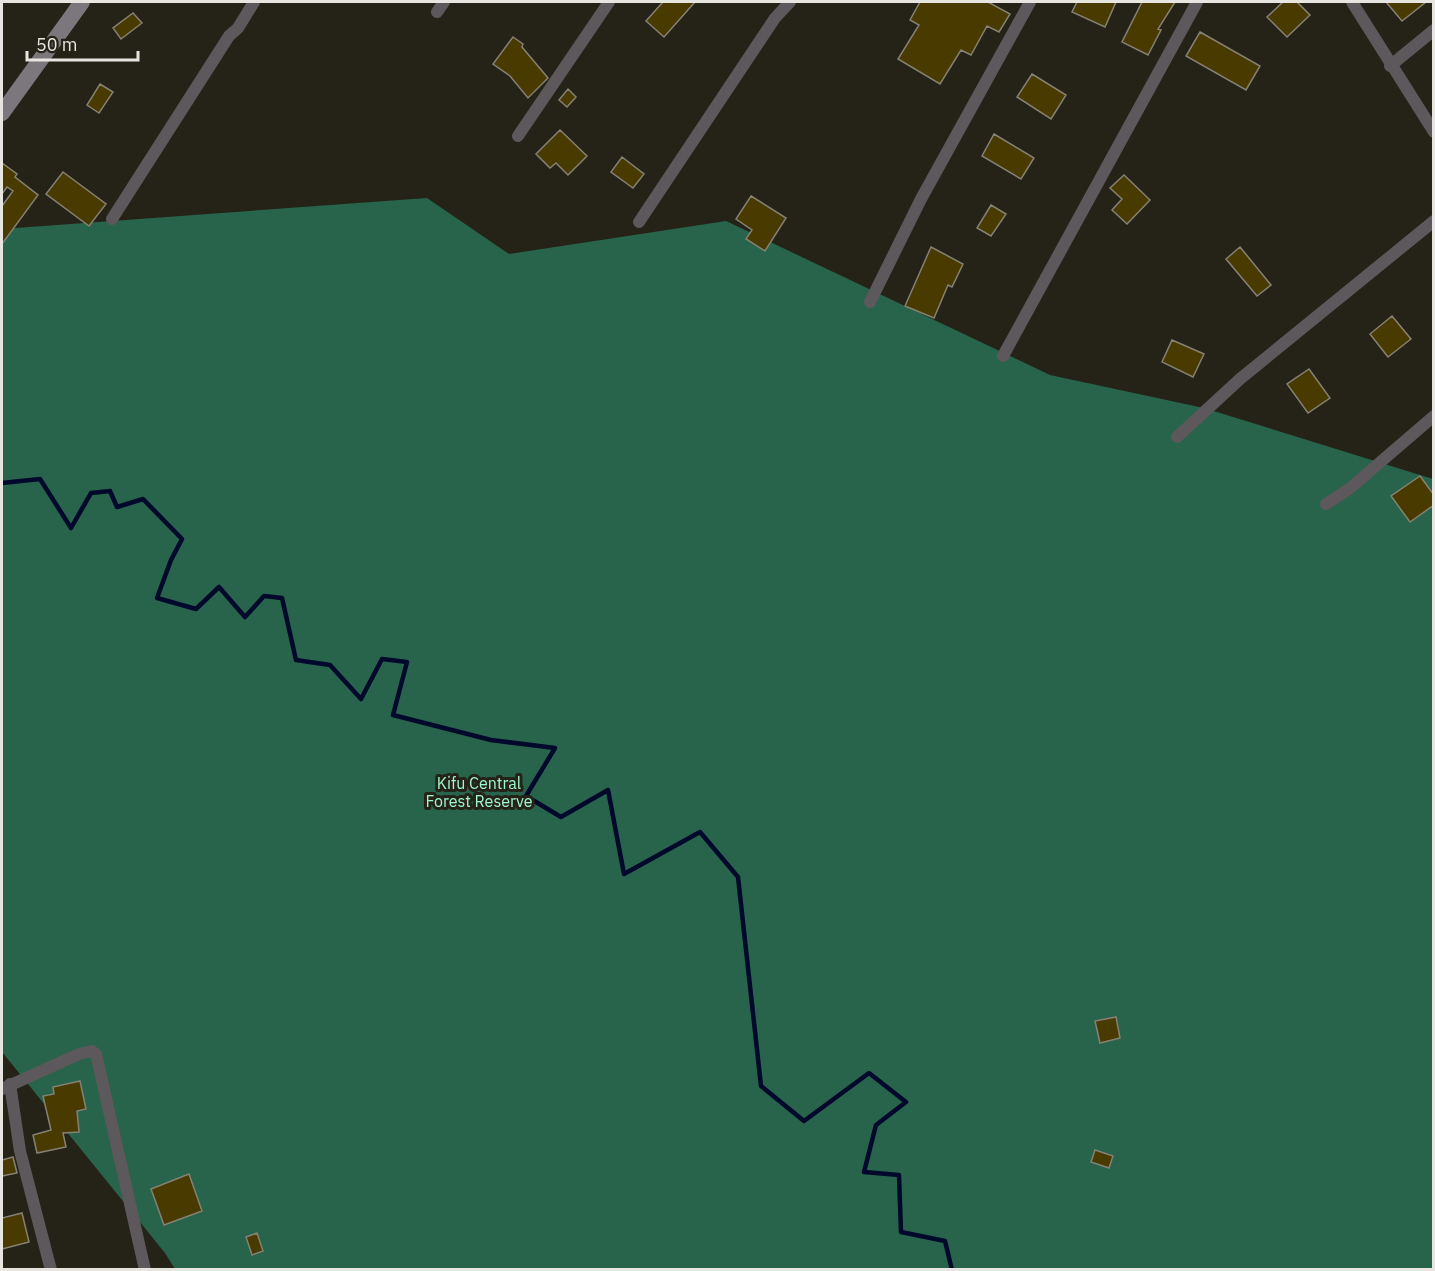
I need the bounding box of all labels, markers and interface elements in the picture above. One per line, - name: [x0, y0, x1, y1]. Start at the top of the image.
- scale bar: [27, 24, 138, 62]
- text: 50 m: [36, 33, 78, 56]
- park label: Kifu Central Forest Reserve: [425, 773, 533, 811]

